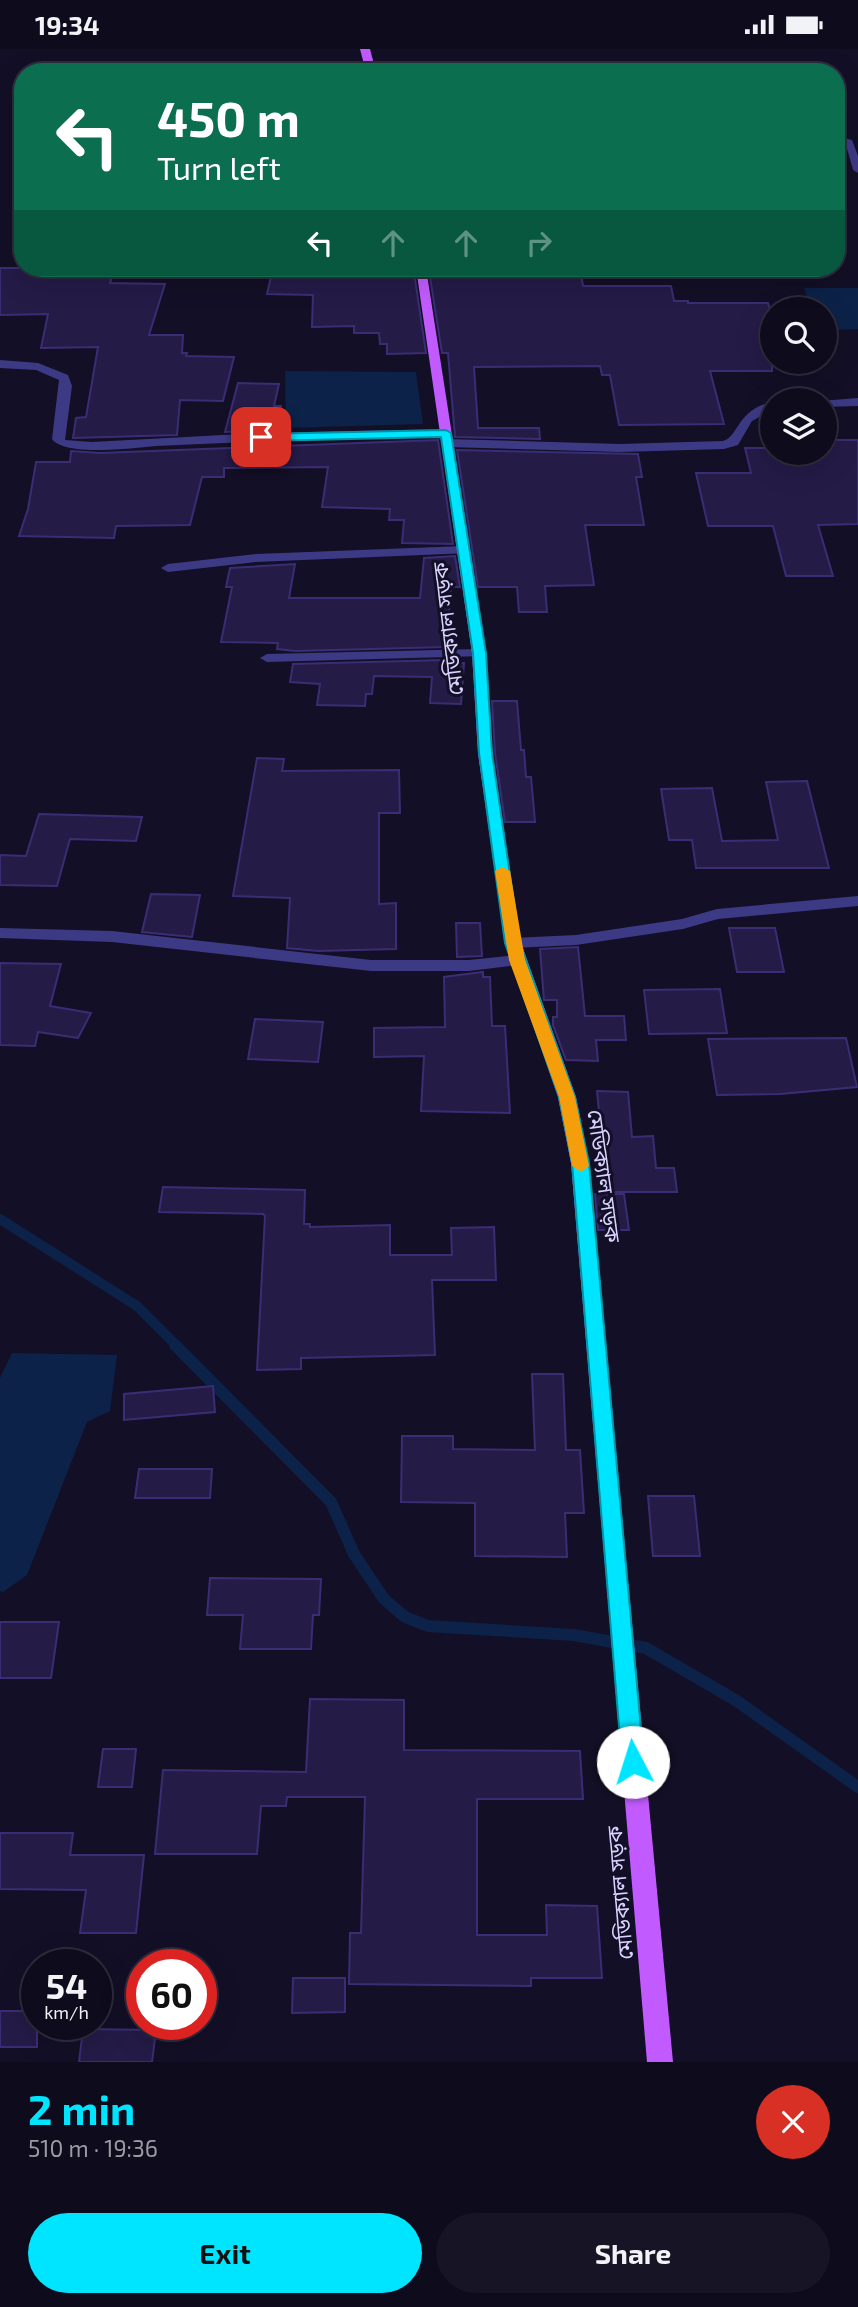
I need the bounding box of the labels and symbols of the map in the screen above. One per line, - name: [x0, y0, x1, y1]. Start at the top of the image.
- pin: [231, 407, 291, 467]
- street label: মেডিক্যাল সড়ক: [426, 560, 468, 697]
- street label: মেডিক্যাল সড়ক: [583, 1108, 627, 1245]
- position arrow: [596, 1725, 670, 1799]
- street label: মেডিক্যাল সড়ক: [601, 1824, 637, 1961]
- speed limit sign: 60: [126, 1949, 217, 2040]

